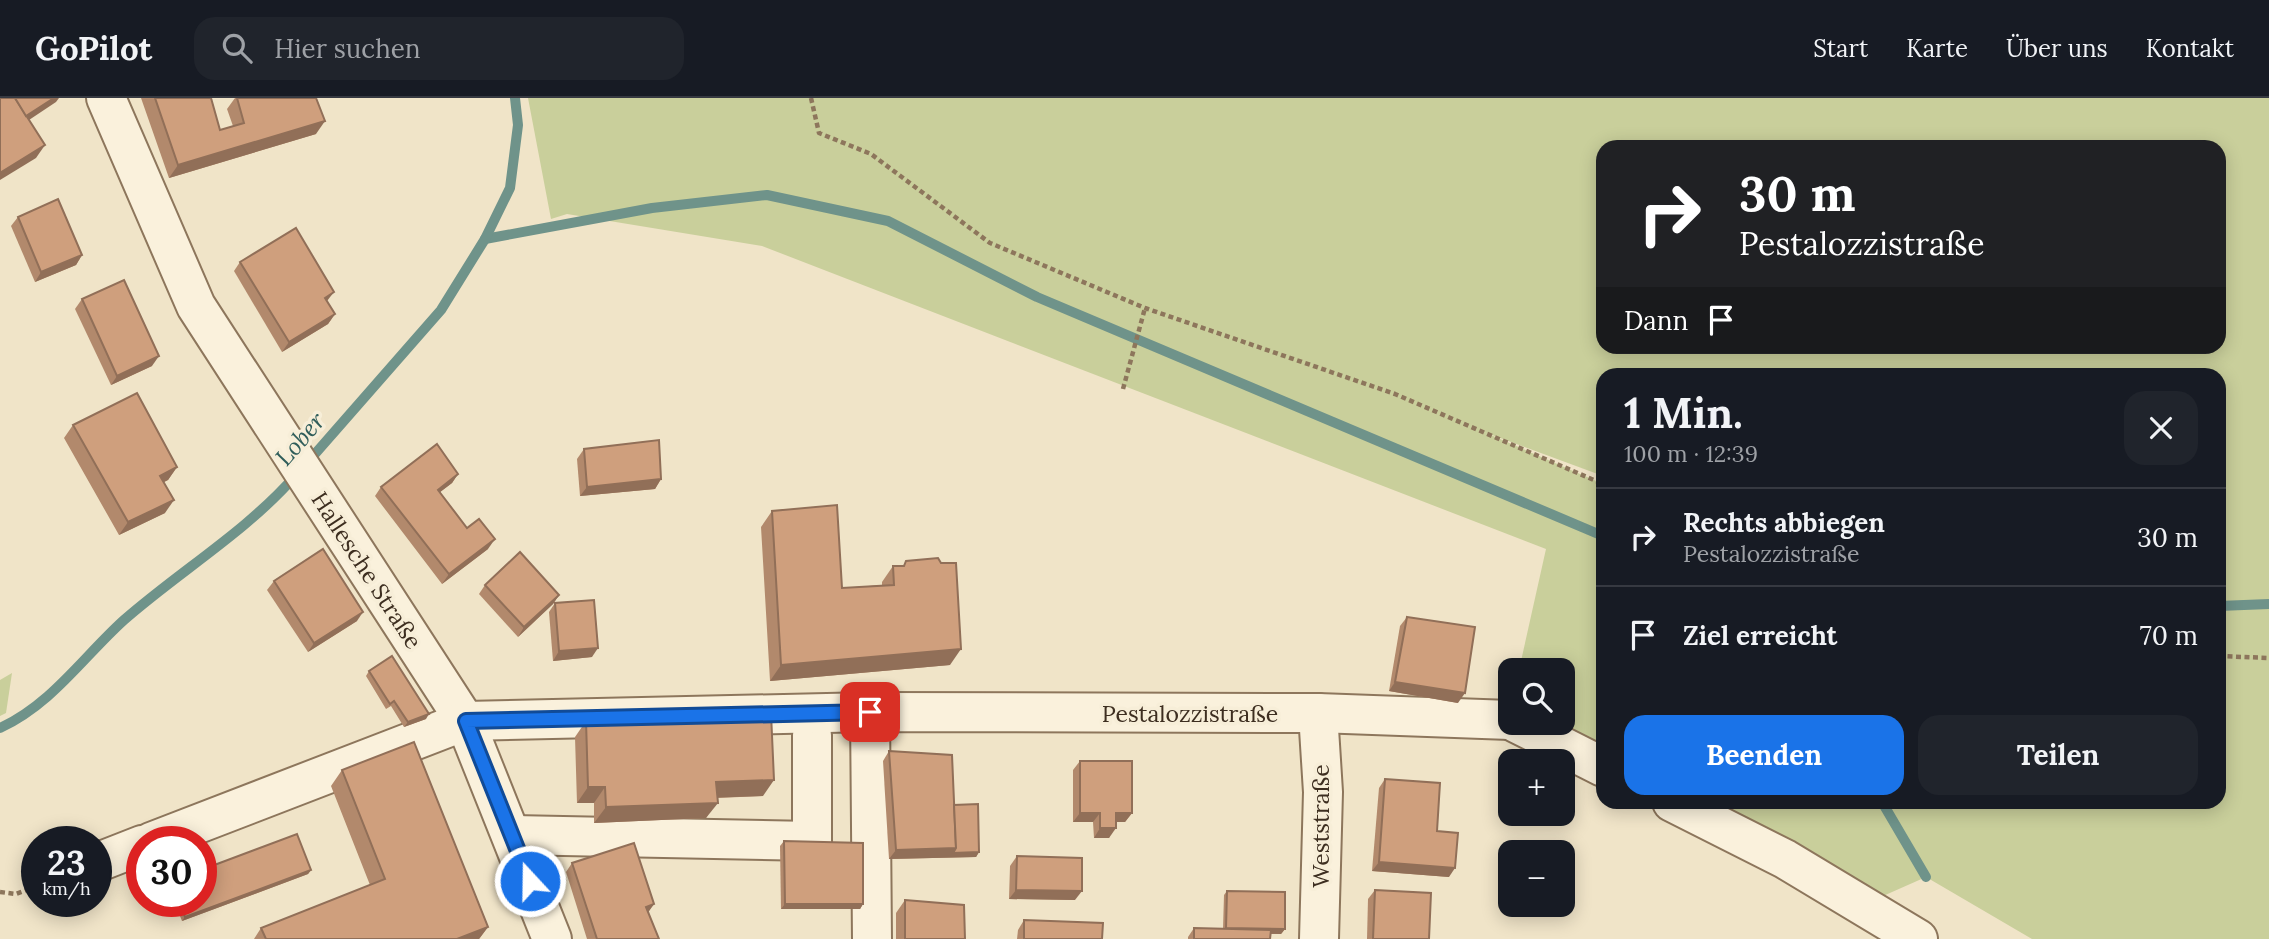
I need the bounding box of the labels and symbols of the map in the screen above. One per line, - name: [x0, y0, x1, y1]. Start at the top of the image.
- water label: Lober: [268, 406, 332, 472]
- street label: Hallesche Straße: [305, 486, 429, 654]
- pin: [840, 682, 900, 742]
- street label: Pestalozzistraße: [1102, 699, 1278, 728]
- street label: Weststraße: [1306, 764, 1335, 888]
- speed limit sign: 30: [126, 826, 217, 917]
- position arrow: [493, 844, 567, 918]

